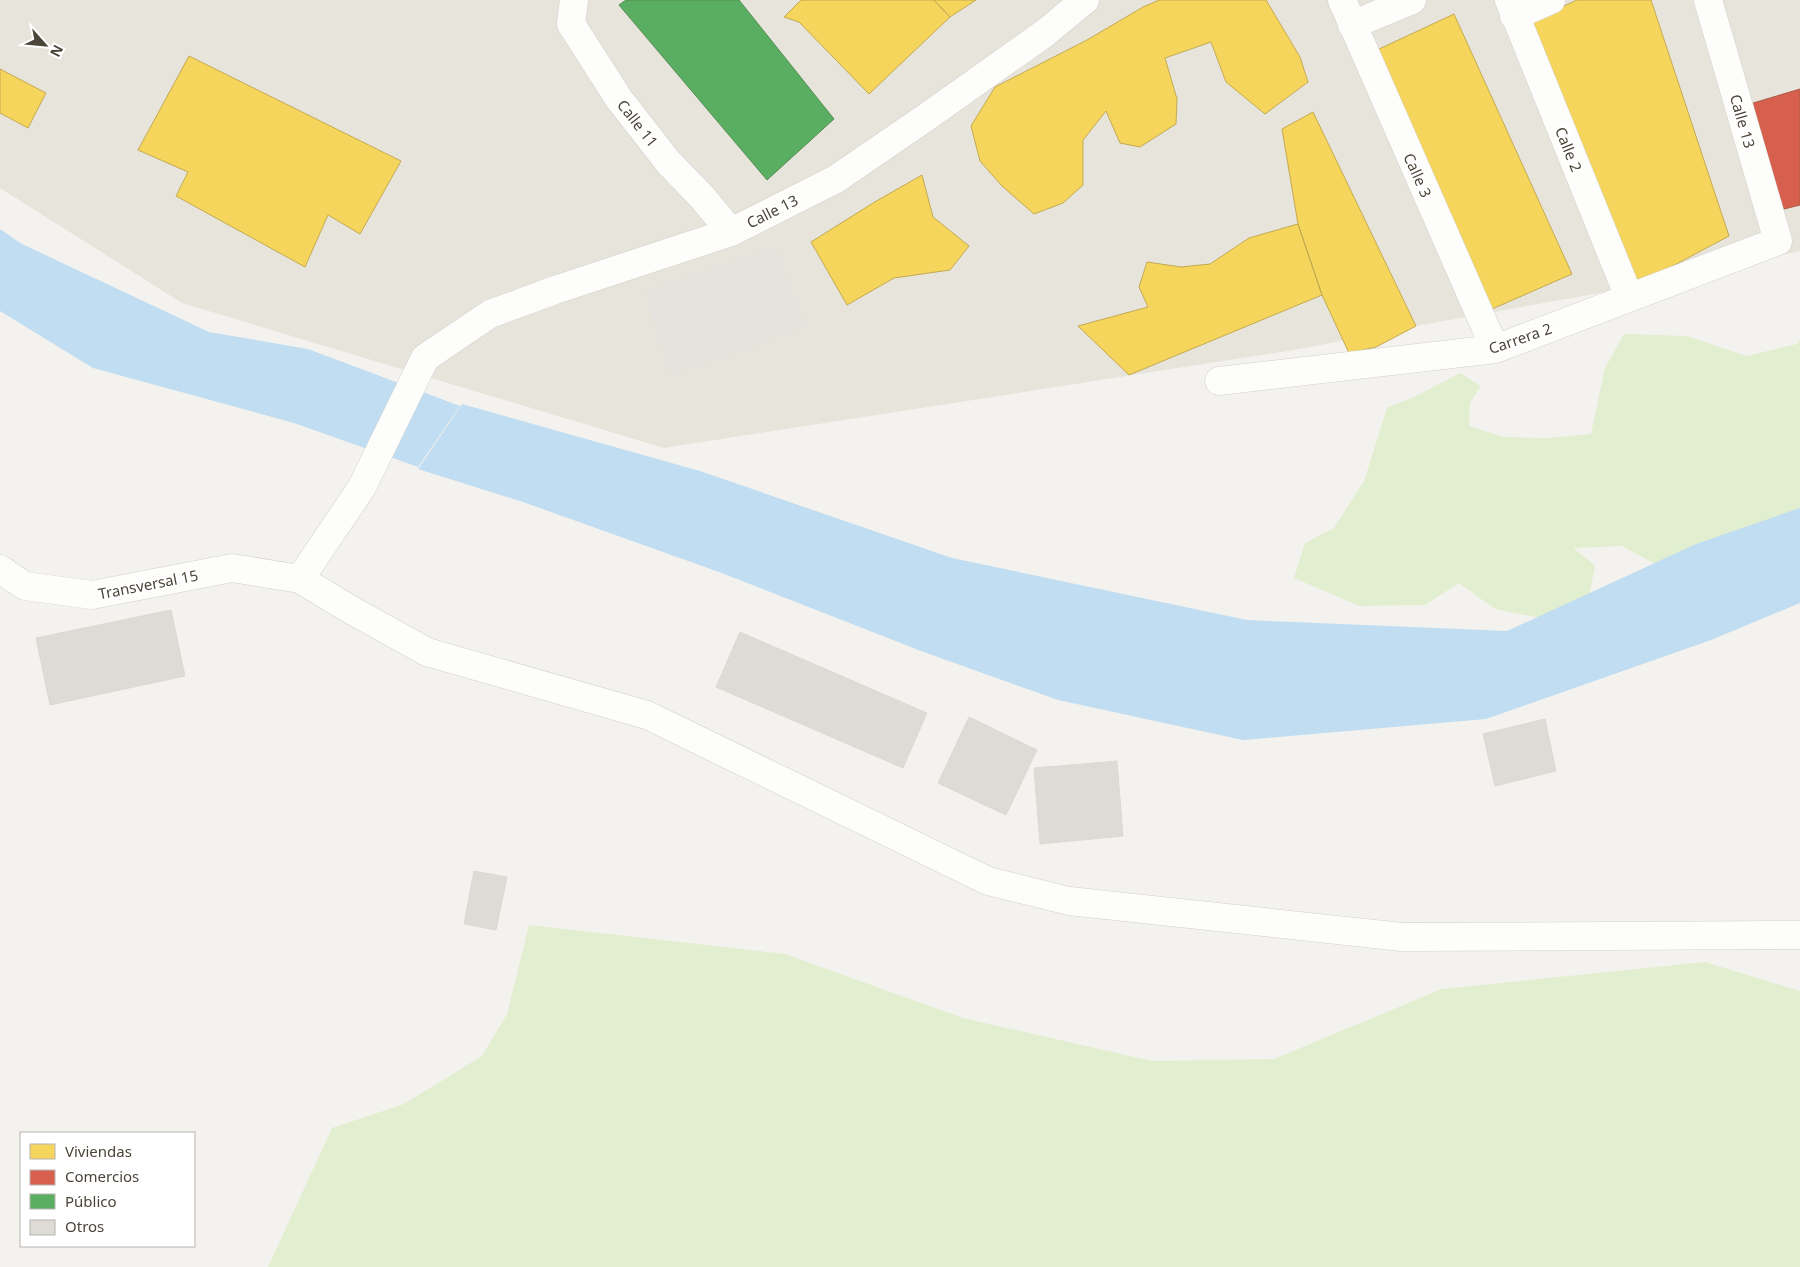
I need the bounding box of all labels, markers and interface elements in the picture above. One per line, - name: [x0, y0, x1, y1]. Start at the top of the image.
- north arrow: [20, 20, 70, 70]
- text: N: [46, 42, 68, 61]
- street label: Calle 13: [1726, 92, 1760, 150]
- street label: Calle 11: [613, 95, 663, 151]
- street label: Calle 2: [1551, 124, 1587, 174]
- street label: Calle 3: [1399, 150, 1437, 200]
- street label: Calle 13: [743, 190, 801, 232]
- street label: Carrera 2: [1486, 318, 1554, 358]
- street label: Transversal 15: [96, 565, 200, 603]
- legend: [20, 1132, 195, 1247]
- text: Viviendas: [65, 1141, 132, 1161]
- text: Comercios: [65, 1166, 139, 1186]
- text: Público: [65, 1191, 117, 1211]
- text: Otros: [65, 1216, 104, 1236]

